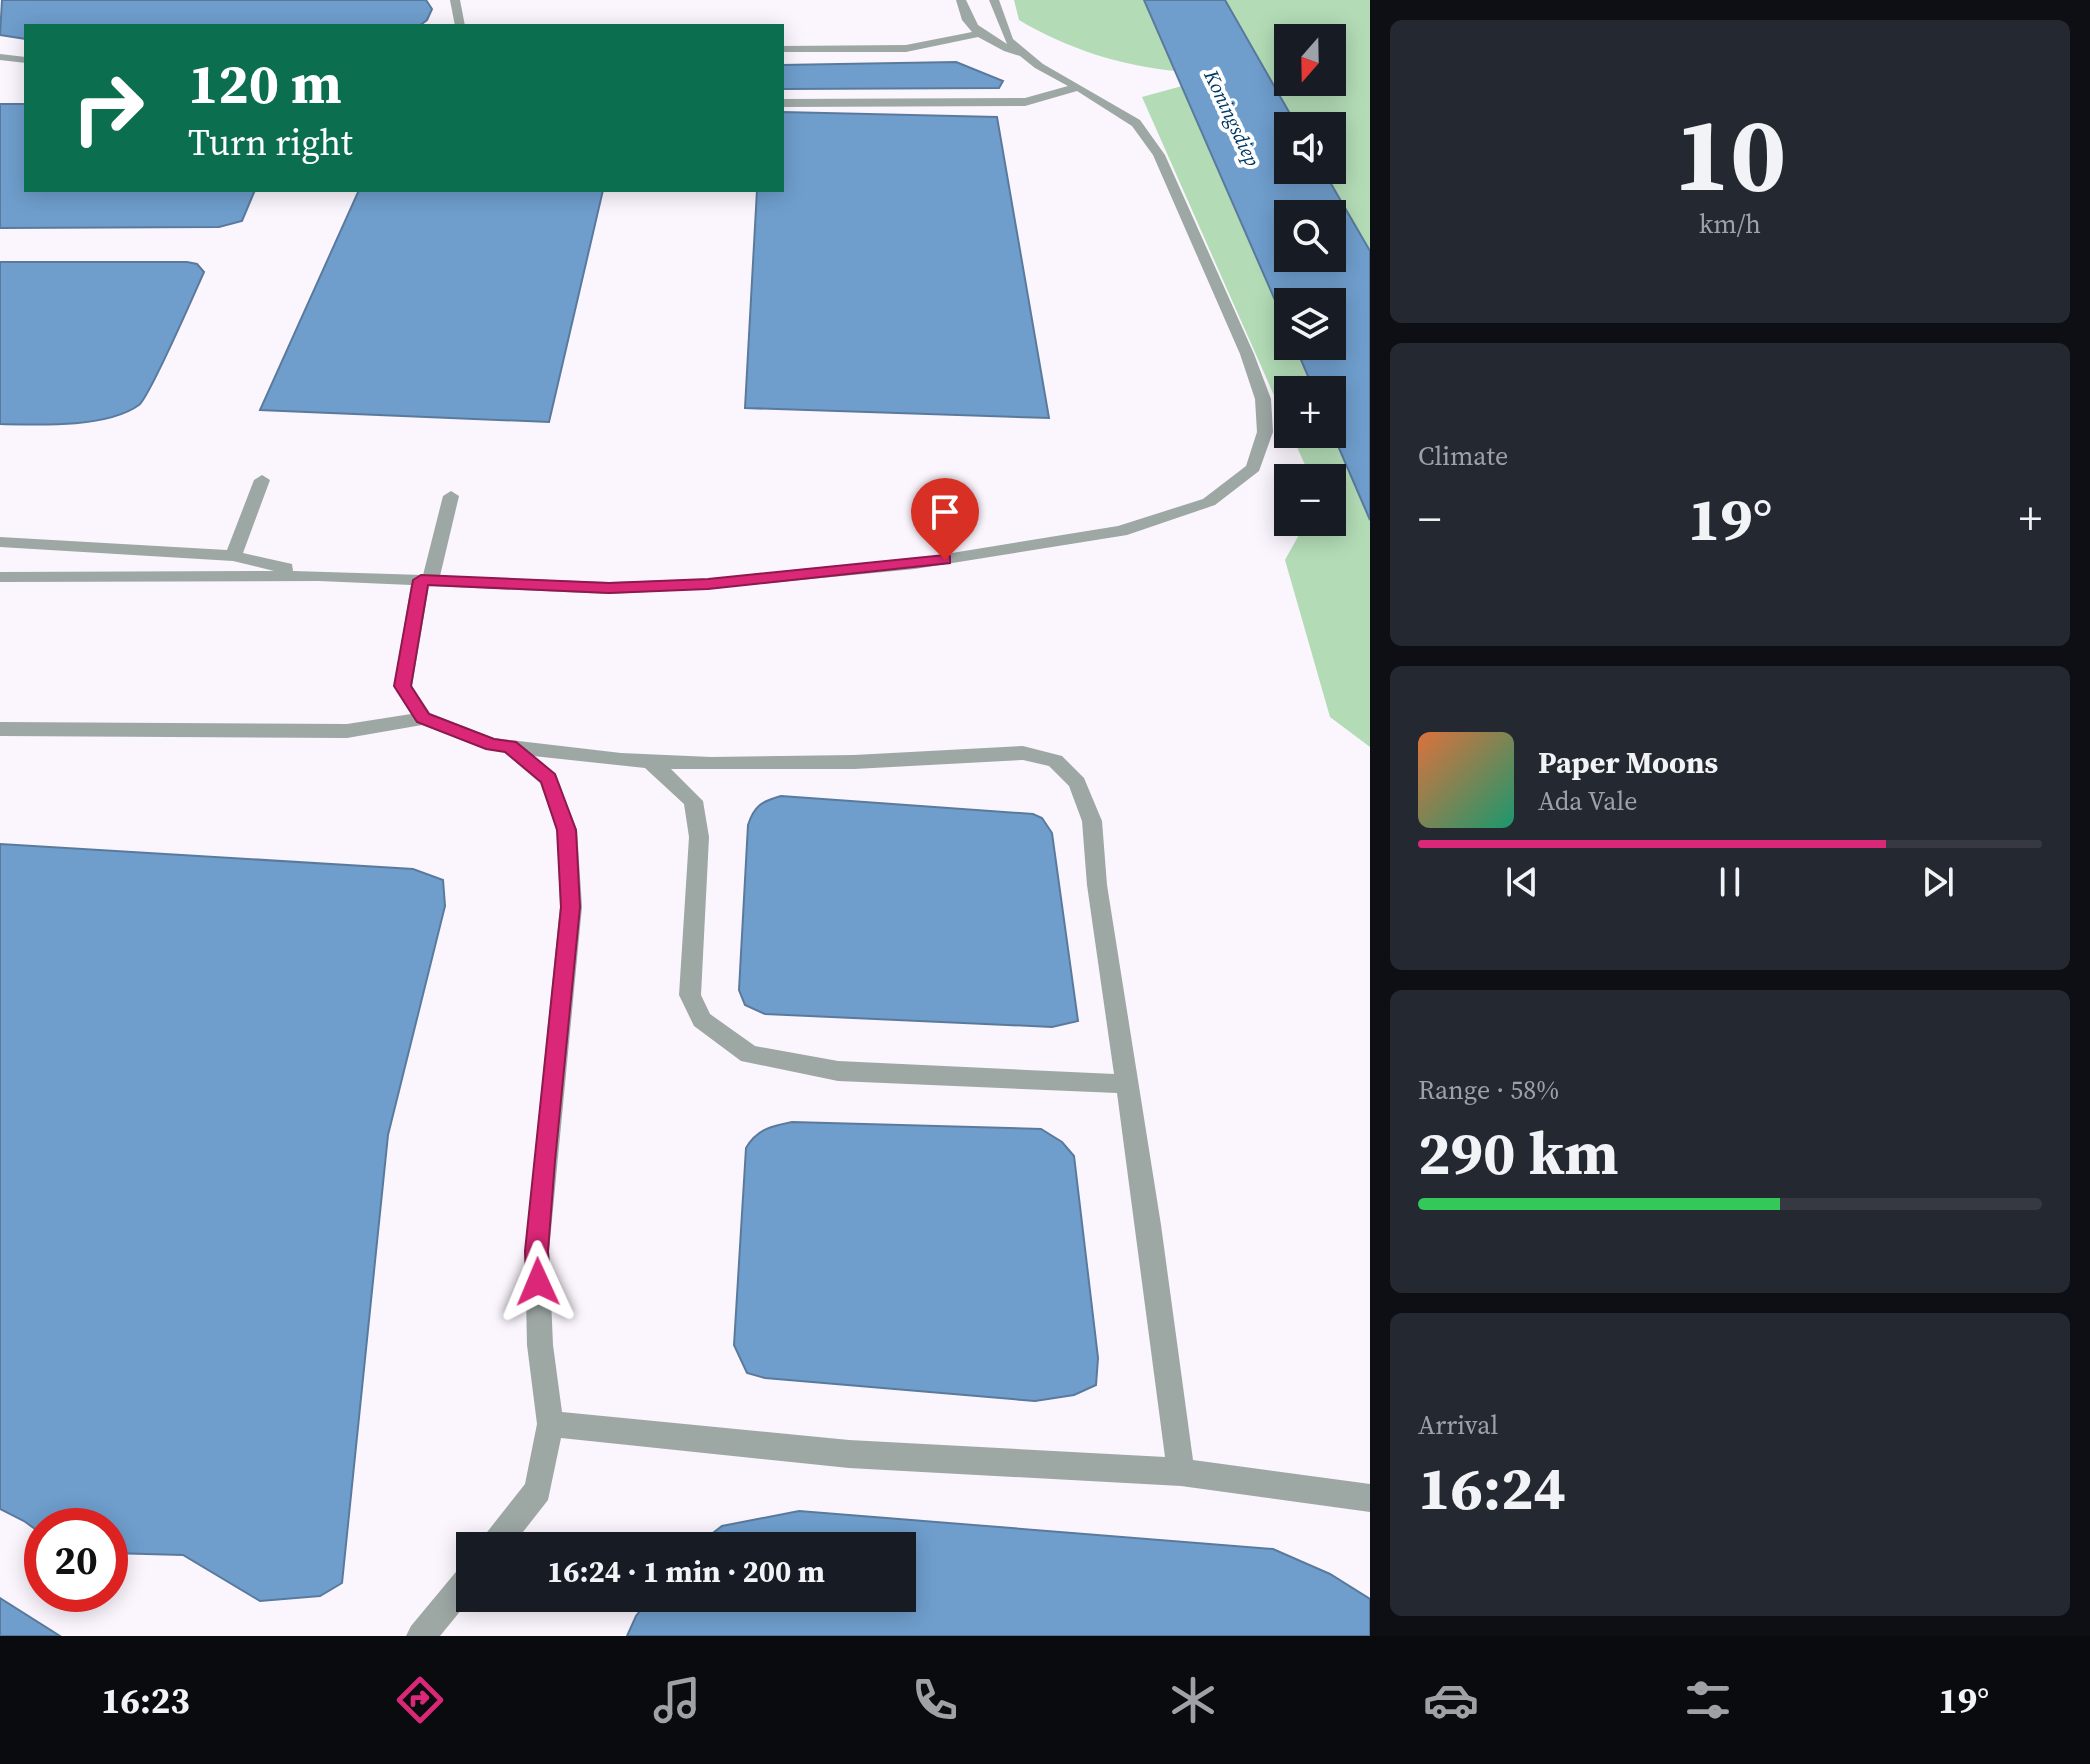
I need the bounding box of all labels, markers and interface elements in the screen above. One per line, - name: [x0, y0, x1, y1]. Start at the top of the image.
- north arrow: [1274, 24, 1346, 96]
- map controls: [1274, 24, 1346, 536]
- text: 120 m: [188, 45, 342, 122]
- icon: right: [56, 56, 160, 160]
- water label: Koningsdiep: [1197, 64, 1266, 171]
- text: 10: [1674, 82, 1786, 225]
- button: sound: [1274, 112, 1346, 184]
- text: Turn right: [188, 118, 353, 167]
- button: search: [1274, 200, 1346, 272]
- text: km/h: [1699, 206, 1761, 242]
- button: layers: [1274, 288, 1346, 360]
- button: +: [1274, 376, 1346, 448]
- text: Climate: [1418, 438, 1508, 474]
- button: −: [1274, 464, 1346, 536]
- pin: [911, 478, 979, 560]
- text: 19°: [1688, 478, 1772, 560]
- text: −: [1418, 488, 1441, 549]
- text: +: [2019, 488, 2042, 549]
- icon: arrive: [923, 490, 967, 534]
- text: Paper Moons: [1538, 742, 1718, 783]
- text: Ada Vale: [1538, 783, 1637, 819]
- icon: previous: [1500, 860, 1544, 904]
- icon: pause: [1708, 860, 1752, 904]
- icon: next: [1916, 860, 1960, 904]
- text: Range · 58%: [1418, 1072, 1559, 1108]
- text: 290 km: [1418, 1112, 1619, 1194]
- position arrow: [496, 1240, 580, 1324]
- text: Arrival: [1418, 1407, 1498, 1443]
- text: 16:24: [1418, 1447, 1566, 1529]
- speed limit sign: 20: [24, 1508, 128, 1612]
- text: 16:24 · 1 min · 200 m: [547, 1551, 825, 1592]
- icon: directions: [392, 1672, 448, 1728]
- icon: music: [649, 1672, 705, 1728]
- icon: phone: [907, 1672, 963, 1728]
- icon: climate: [1165, 1672, 1221, 1728]
- icon: car: [1423, 1672, 1479, 1728]
- icon: filters: [1680, 1672, 1736, 1728]
- text: 16:23: [101, 1676, 190, 1725]
- text: 19°: [1938, 1676, 1989, 1725]

